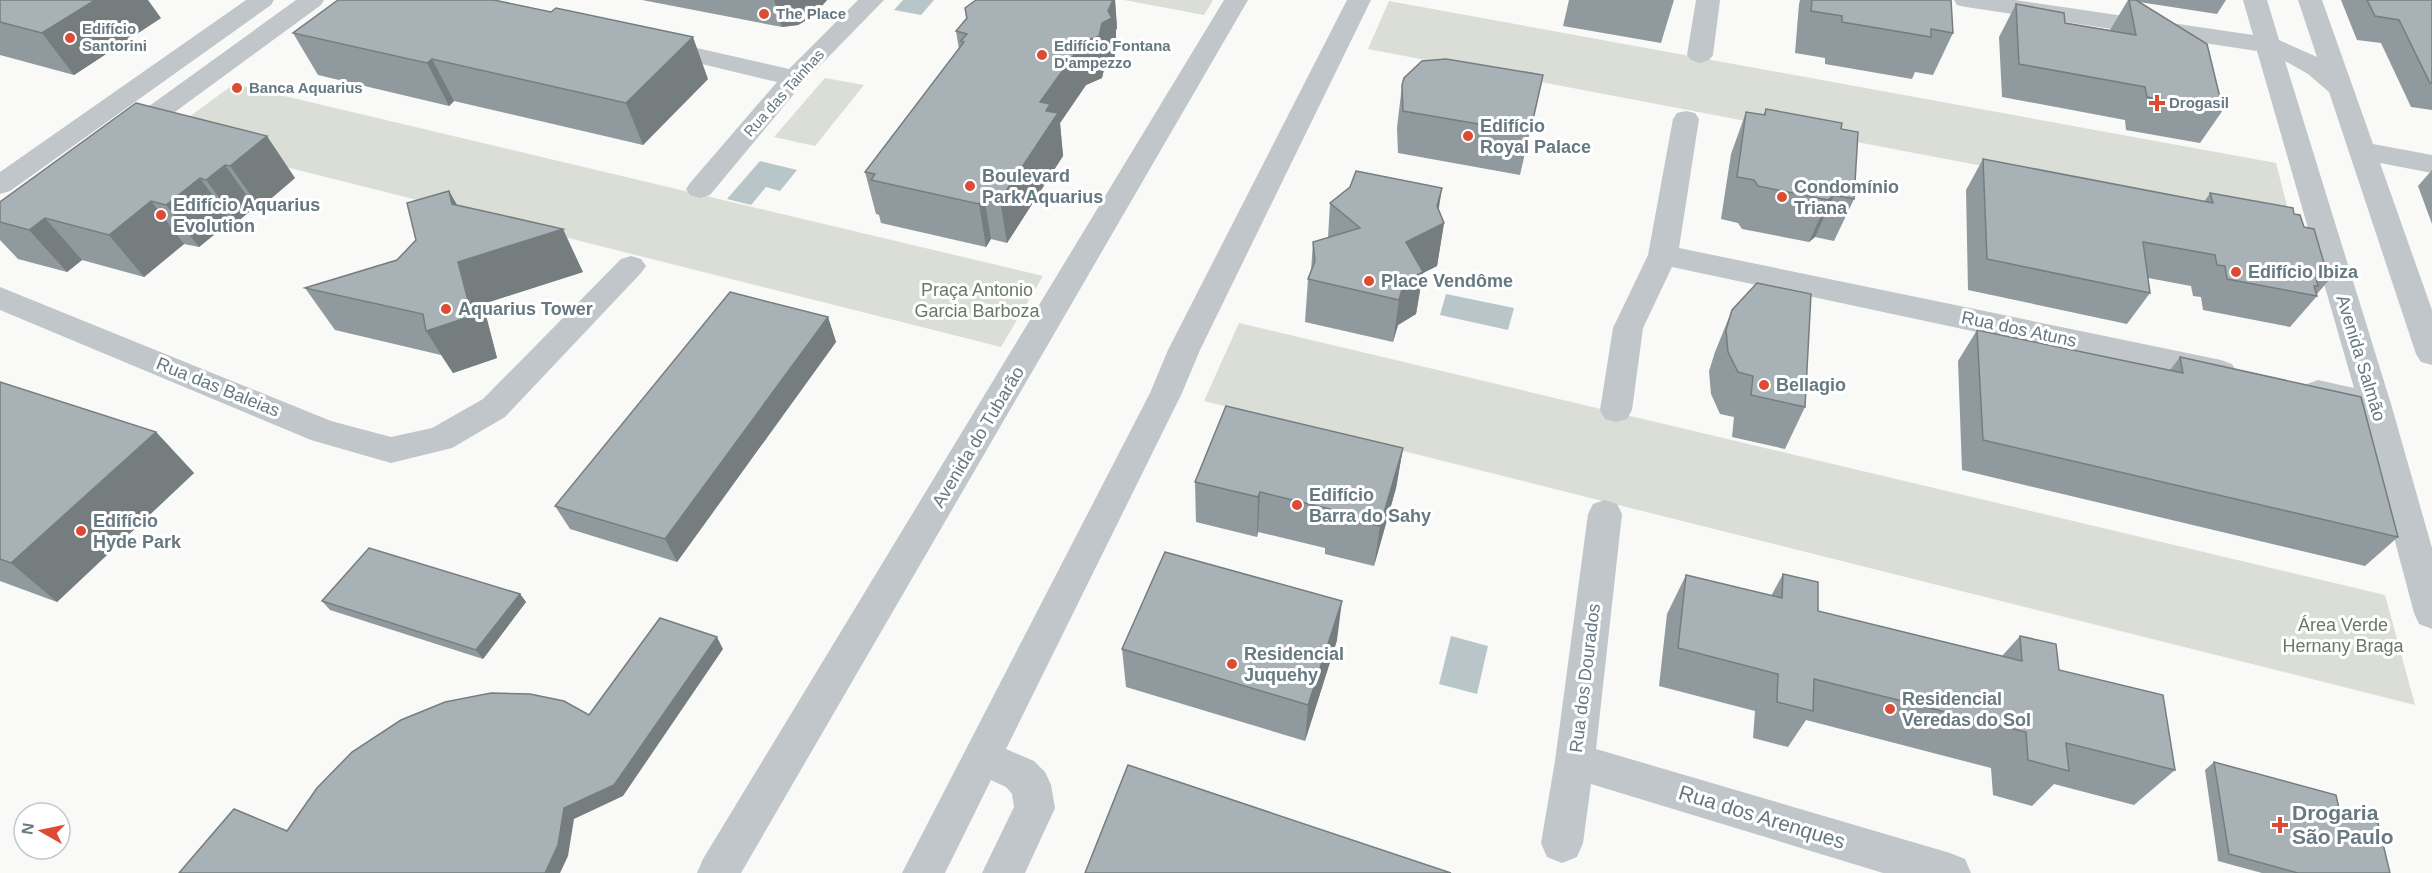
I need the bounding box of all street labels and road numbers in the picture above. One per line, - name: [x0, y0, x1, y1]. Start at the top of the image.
- street label: Rua das Tainhas: [740, 46, 827, 140]
- street label: Avenida Salmão: [2332, 293, 2390, 423]
- street label: Rua dos Atuns: [1960, 307, 2078, 351]
- street label: Rua das Baleias: [153, 353, 283, 421]
- street label: Avenida do Tubarão: [928, 363, 1028, 511]
- street label: Rua dos Dourados: [1566, 602, 1604, 754]
- street label: Rua dos Arenques: [1676, 780, 1848, 853]

